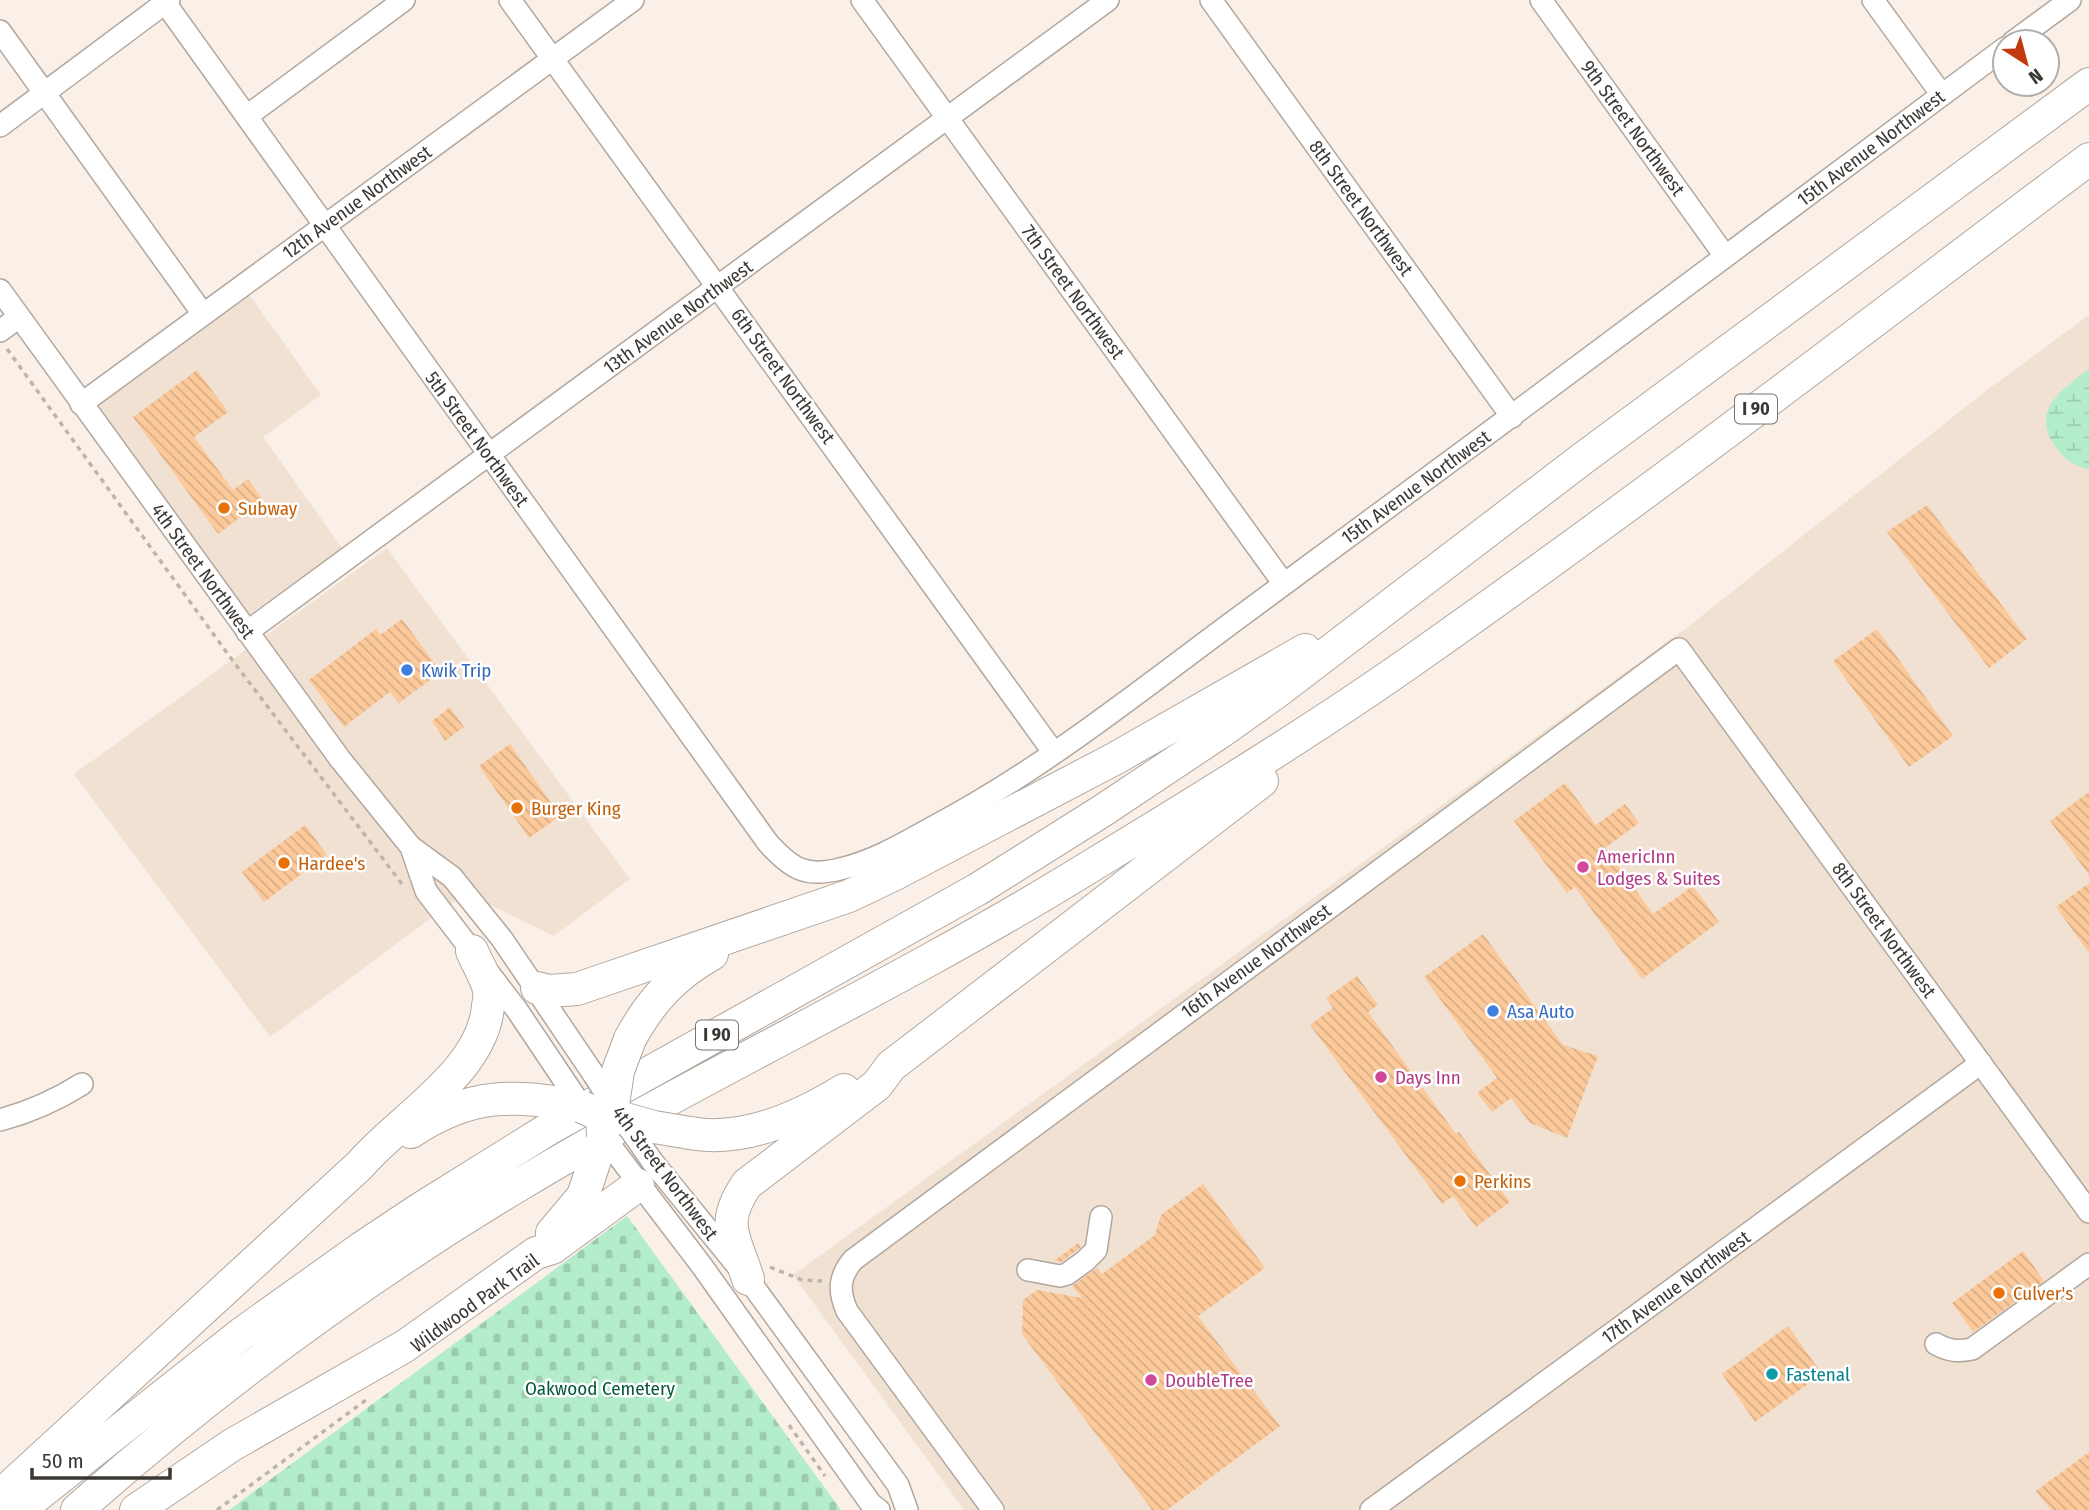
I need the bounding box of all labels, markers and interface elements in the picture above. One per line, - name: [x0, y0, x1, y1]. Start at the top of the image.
- north arrow: [1991, 28, 2061, 98]
- street label: 9th Street Northwest: [1576, 56, 1690, 201]
- text: N: [2024, 64, 2047, 89]
- street label: 15th Avenue Northwest: [1793, 85, 1950, 211]
- street label: 8th Street Northwest: [1304, 136, 1418, 281]
- street label: 12th Avenue Northwest: [278, 140, 437, 264]
- street label: 7th Street Northwest: [1017, 220, 1130, 364]
- street label: 13th Avenue Northwest: [599, 255, 758, 379]
- street label: 6th Street Northwest: [726, 304, 840, 449]
- street label: 5th Street Northwest: [420, 367, 534, 512]
- road number: I 90: [1735, 394, 1777, 424]
- street label: 15th Avenue Northwest: [1337, 425, 1496, 549]
- place label: Subway: [238, 497, 298, 520]
- street label: 4th Street Northwest: [146, 499, 260, 644]
- marker: Subway: [216, 500, 232, 516]
- place label: Kwik Trip: [421, 659, 491, 682]
- marker: Kwik Trip: [399, 662, 415, 678]
- place label: Burger King: [531, 797, 621, 820]
- marker: Burger King: [509, 800, 525, 816]
- place label: AmericInn Lodges & Suites: [1597, 845, 1720, 890]
- place label: Hardee's: [298, 852, 365, 875]
- marker: Hardee's: [276, 855, 292, 871]
- street label: 8th Street Northwest: [1827, 858, 1941, 1003]
- marker: AmericInn Lodges & Suites: [1575, 859, 1591, 875]
- street label: 16th Avenue Northwest: [1177, 898, 1336, 1023]
- place label: Asa Auto: [1507, 1000, 1575, 1023]
- marker: Asa Auto: [1485, 1003, 1501, 1019]
- road number: I 90: [696, 1020, 738, 1050]
- place label: Days Inn: [1395, 1066, 1461, 1089]
- marker: Days Inn: [1373, 1069, 1389, 1085]
- street label: 4th Street Northwest: [607, 1102, 723, 1245]
- place label: Perkins: [1474, 1170, 1531, 1193]
- marker: Perkins: [1452, 1173, 1468, 1189]
- street label: 17th Avenue Northwest: [1597, 1225, 1755, 1349]
- street label: Wildwood Park Trail: [406, 1249, 544, 1357]
- place label: Culver's: [2013, 1282, 2073, 1305]
- marker: Culver's: [1991, 1285, 2007, 1301]
- place label: Fastenal: [1786, 1363, 1850, 1386]
- marker: Fastenal: [1764, 1366, 1780, 1382]
- place label: DoubleTree: [1165, 1369, 1253, 1392]
- marker: DoubleTree: [1143, 1372, 1159, 1388]
- park label: Oakwood Cemetery: [525, 1377, 676, 1400]
- scale bar: [32, 1436, 170, 1480]
- text: 50 m: [42, 1448, 84, 1474]

